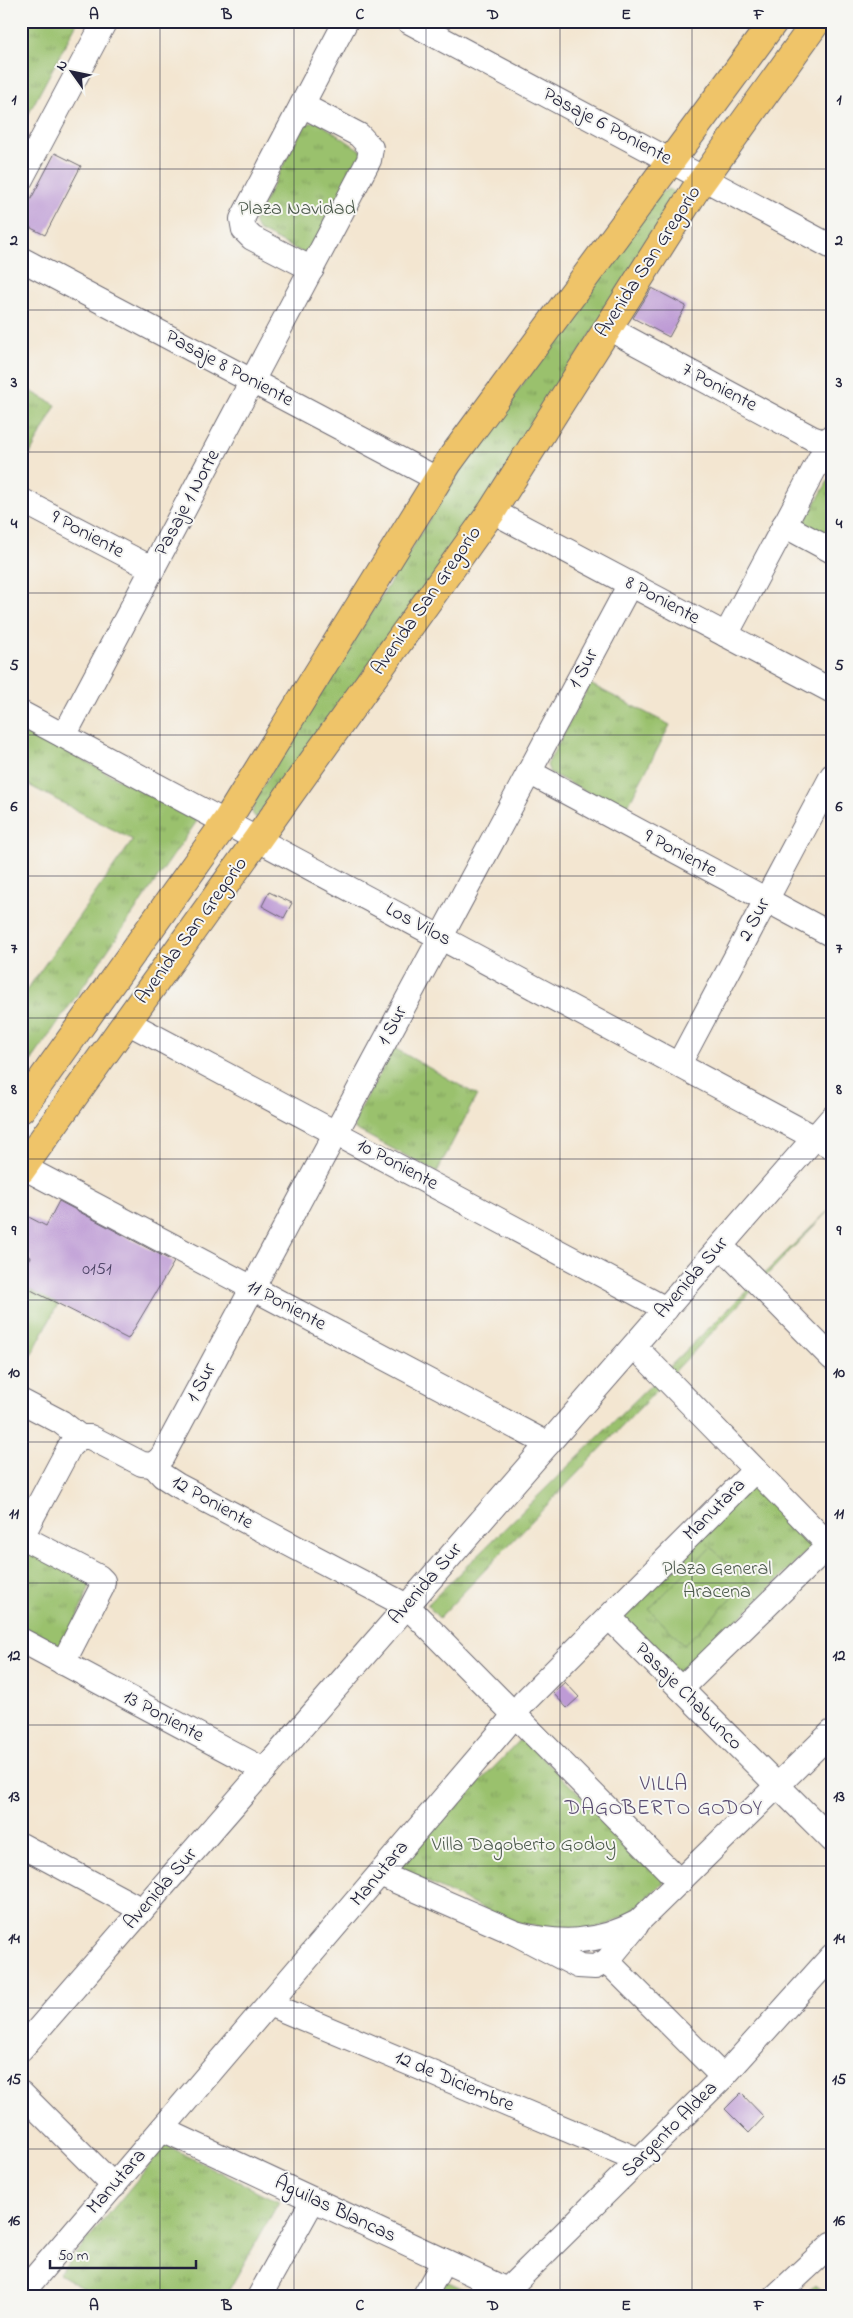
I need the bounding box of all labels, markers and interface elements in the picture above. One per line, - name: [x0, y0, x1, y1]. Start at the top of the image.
- text: A: [89, 3, 99, 27]
- text: B: [221, 3, 233, 27]
- text: C: [356, 3, 365, 27]
- text: D: [486, 3, 499, 27]
- text: E: [621, 3, 631, 27]
- text: F: [753, 3, 765, 27]
- north arrow: [48, 48, 98, 98]
- text: N: [51, 56, 74, 75]
- street label: Pasaje 6 Poniente: [537, 81, 677, 173]
- text: 1: [11, 88, 17, 112]
- text: 1: [836, 88, 842, 112]
- street label: Avenida San Gregorio: [589, 180, 710, 344]
- park label: Plaza Navidad: [238, 195, 356, 224]
- text: 2: [9, 229, 18, 253]
- text: 2: [834, 229, 843, 253]
- street label: Pasaje 8 Poniente: [160, 323, 298, 415]
- street label: 7 Poniente: [676, 356, 762, 420]
- text: 3: [10, 371, 18, 395]
- text: 3: [835, 371, 843, 395]
- street label: Pasaje 1 Norte: [148, 444, 228, 562]
- street label: 9 Poniente: [45, 503, 129, 567]
- text: 4: [10, 512, 18, 536]
- text: 4: [835, 512, 843, 536]
- street label: Avenida San Gregorio: [365, 521, 490, 682]
- street label: 8 Poniente: [619, 569, 705, 633]
- street label: 1 Sur: [561, 643, 607, 694]
- text: 5: [9, 654, 19, 678]
- text: 5: [834, 654, 844, 678]
- text: 6: [9, 795, 18, 819]
- text: 6: [834, 795, 843, 819]
- street label: 9 Poniente: [638, 822, 722, 886]
- street label: Avenida San Gregorio: [129, 851, 256, 1011]
- street label: 2 Sur: [732, 892, 779, 947]
- street label: Los Vilos: [380, 896, 456, 954]
- text: 7: [11, 937, 18, 961]
- text: 7: [836, 937, 843, 961]
- street label: 1 Sur: [370, 1000, 416, 1051]
- text: 8: [10, 1078, 17, 1102]
- text: 8: [835, 1078, 842, 1102]
- street label: 10 Poniente: [351, 1131, 443, 1199]
- text: 9: [11, 1219, 17, 1243]
- text: 9: [836, 1219, 842, 1243]
- street label: Avenida Sur: [648, 1230, 736, 1325]
- house number: 0151: [82, 1257, 112, 1283]
- street label: 11 Poniente: [241, 1273, 331, 1339]
- street label: 1 Sur: [179, 1357, 225, 1408]
- text: 10: [8, 1361, 20, 1385]
- text: 10: [833, 1361, 845, 1385]
- street label: 12 Poniente: [166, 1468, 258, 1538]
- street label: Manutara: [677, 1472, 753, 1548]
- text: 11: [9, 1502, 20, 1526]
- text: 11: [834, 1502, 845, 1526]
- street label: Avenida Sur: [382, 1536, 470, 1631]
- park label: Plaza General Aracena: [662, 1555, 772, 1607]
- street label: Pasaje Chabunco: [627, 1636, 749, 1758]
- text: 12: [7, 1644, 21, 1668]
- text: 12: [832, 1644, 846, 1668]
- street label: 13 Poniente: [117, 1683, 209, 1751]
- district label: VILLA DAGOBERTO GODOY: [564, 1770, 763, 1824]
- text: 13: [8, 1785, 20, 1809]
- text: 13: [833, 1785, 845, 1809]
- park label: Villa Dagoberto Godoy: [431, 1831, 616, 1861]
- street label: Manutara: [344, 1835, 416, 1913]
- street label: Avenida Sur: [117, 1841, 205, 1936]
- text: 14: [8, 1927, 20, 1951]
- text: 14: [833, 1927, 845, 1951]
- street label: 12 de Diciembre: [390, 2044, 518, 2120]
- text: 15: [7, 2068, 22, 2092]
- text: 15: [832, 2068, 847, 2092]
- street label: Sargento Aldea: [615, 2075, 726, 2186]
- street label: Manutara: [80, 2143, 154, 2221]
- street label: Águilas Blancas: [269, 2169, 401, 2252]
- text: 16: [8, 2209, 21, 2233]
- text: 16: [833, 2209, 846, 2233]
- scale bar: [50, 2238, 196, 2270]
- text: 50 m: [58, 2245, 89, 2267]
- text: A: [89, 2294, 99, 2318]
- text: B: [221, 2294, 233, 2318]
- text: C: [356, 2294, 365, 2318]
- text: D: [486, 2294, 499, 2318]
- text: E: [621, 2294, 631, 2318]
- text: F: [753, 2294, 765, 2318]

